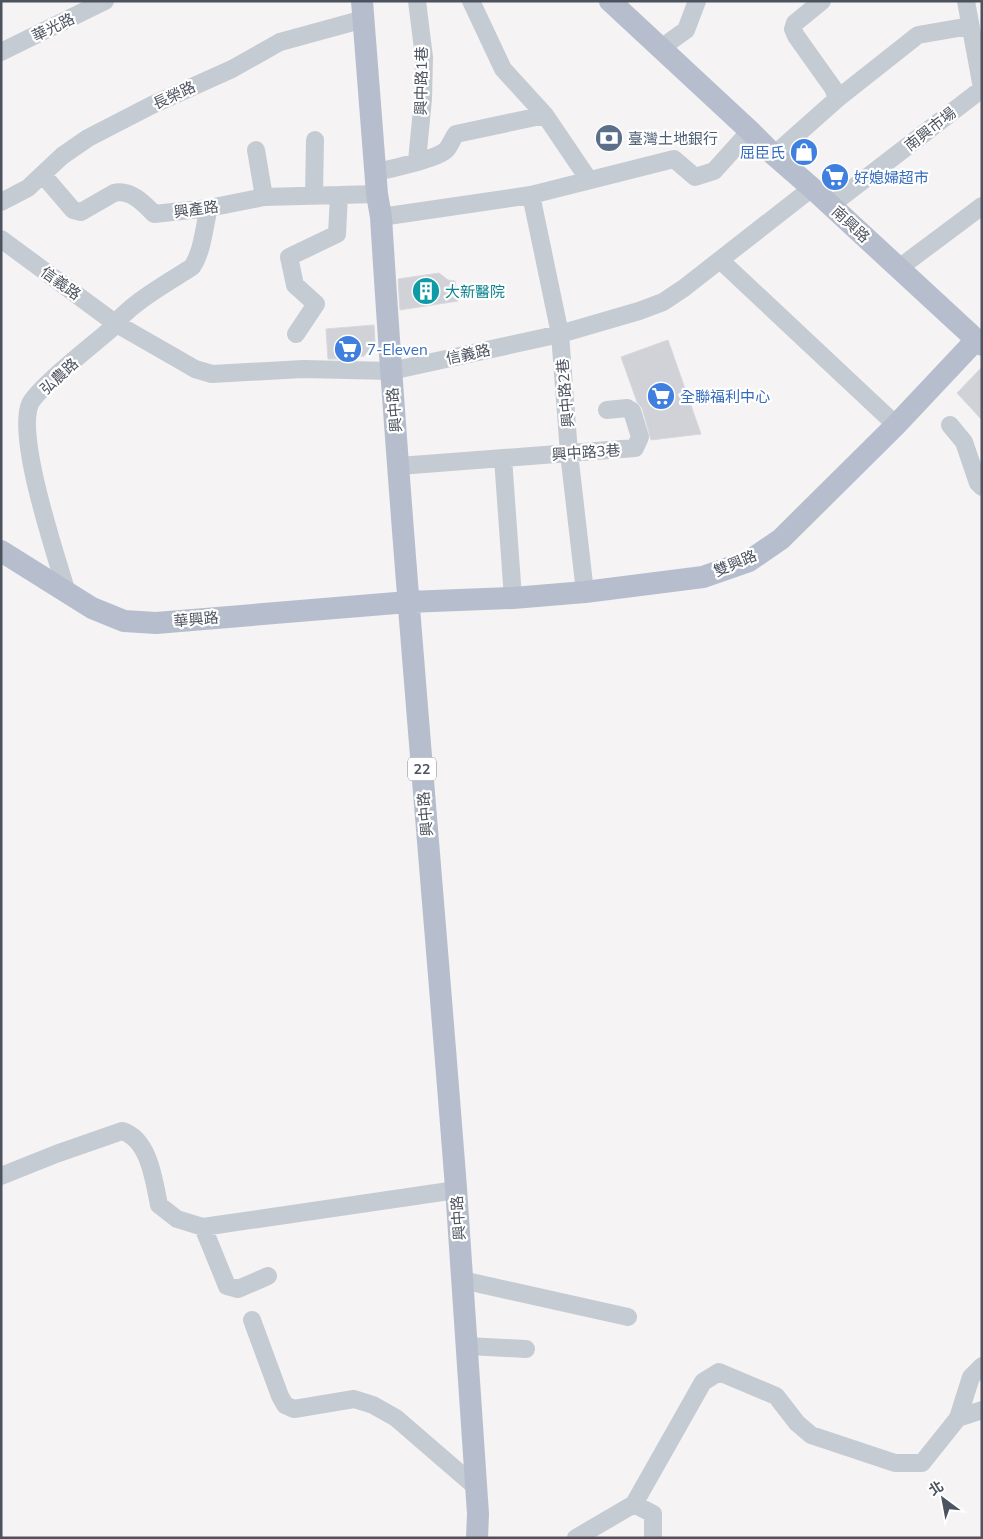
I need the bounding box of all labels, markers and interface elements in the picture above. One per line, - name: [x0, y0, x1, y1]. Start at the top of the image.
- street label: 華光路: [29, 9, 77, 45]
- street label: 興中路1巷: [411, 46, 431, 116]
- street label: 長榮路: [150, 77, 198, 113]
- street label: 南興市場: [901, 103, 959, 155]
- bank icon: 臺灣土地銀行: [594, 123, 624, 153]
- place label: 臺灣土地銀行: [628, 129, 718, 148]
- shop icon: 屈臣氏: [789, 137, 819, 167]
- place label: 屈臣氏: [740, 143, 785, 162]
- supermarket icon: 好媳婦超市: [820, 162, 850, 192]
- place label: 好媳婦超市: [854, 168, 929, 187]
- street label: 興產路: [172, 196, 220, 222]
- street label: 南興路: [828, 202, 874, 246]
- street label: 信義路: [37, 262, 85, 304]
- building icon: 大新醫院: [411, 276, 441, 306]
- place label: 大新醫院: [445, 282, 505, 301]
- supermarket icon: 7-Eleven: [333, 334, 363, 364]
- place label: 7-Eleven: [367, 340, 428, 359]
- street label: 信義路: [444, 340, 492, 368]
- street label: 弘農路: [36, 354, 82, 398]
- street label: 興中路2巷: [553, 358, 577, 428]
- supermarket icon: 全聯福利中心: [646, 381, 676, 411]
- street label: 興中路: [383, 387, 405, 433]
- place label: 全聯福利中心: [680, 387, 770, 406]
- street label: 興中路3巷: [551, 440, 621, 464]
- street label: 雙興路: [711, 545, 759, 581]
- street label: 華興路: [173, 608, 219, 630]
- road number: 22: [408, 758, 436, 781]
- street label: 興中路: [414, 791, 436, 837]
- street label: 興中路: [447, 1195, 469, 1241]
- north arrow: [918, 1474, 968, 1524]
- text: 北: [925, 1477, 947, 1499]

